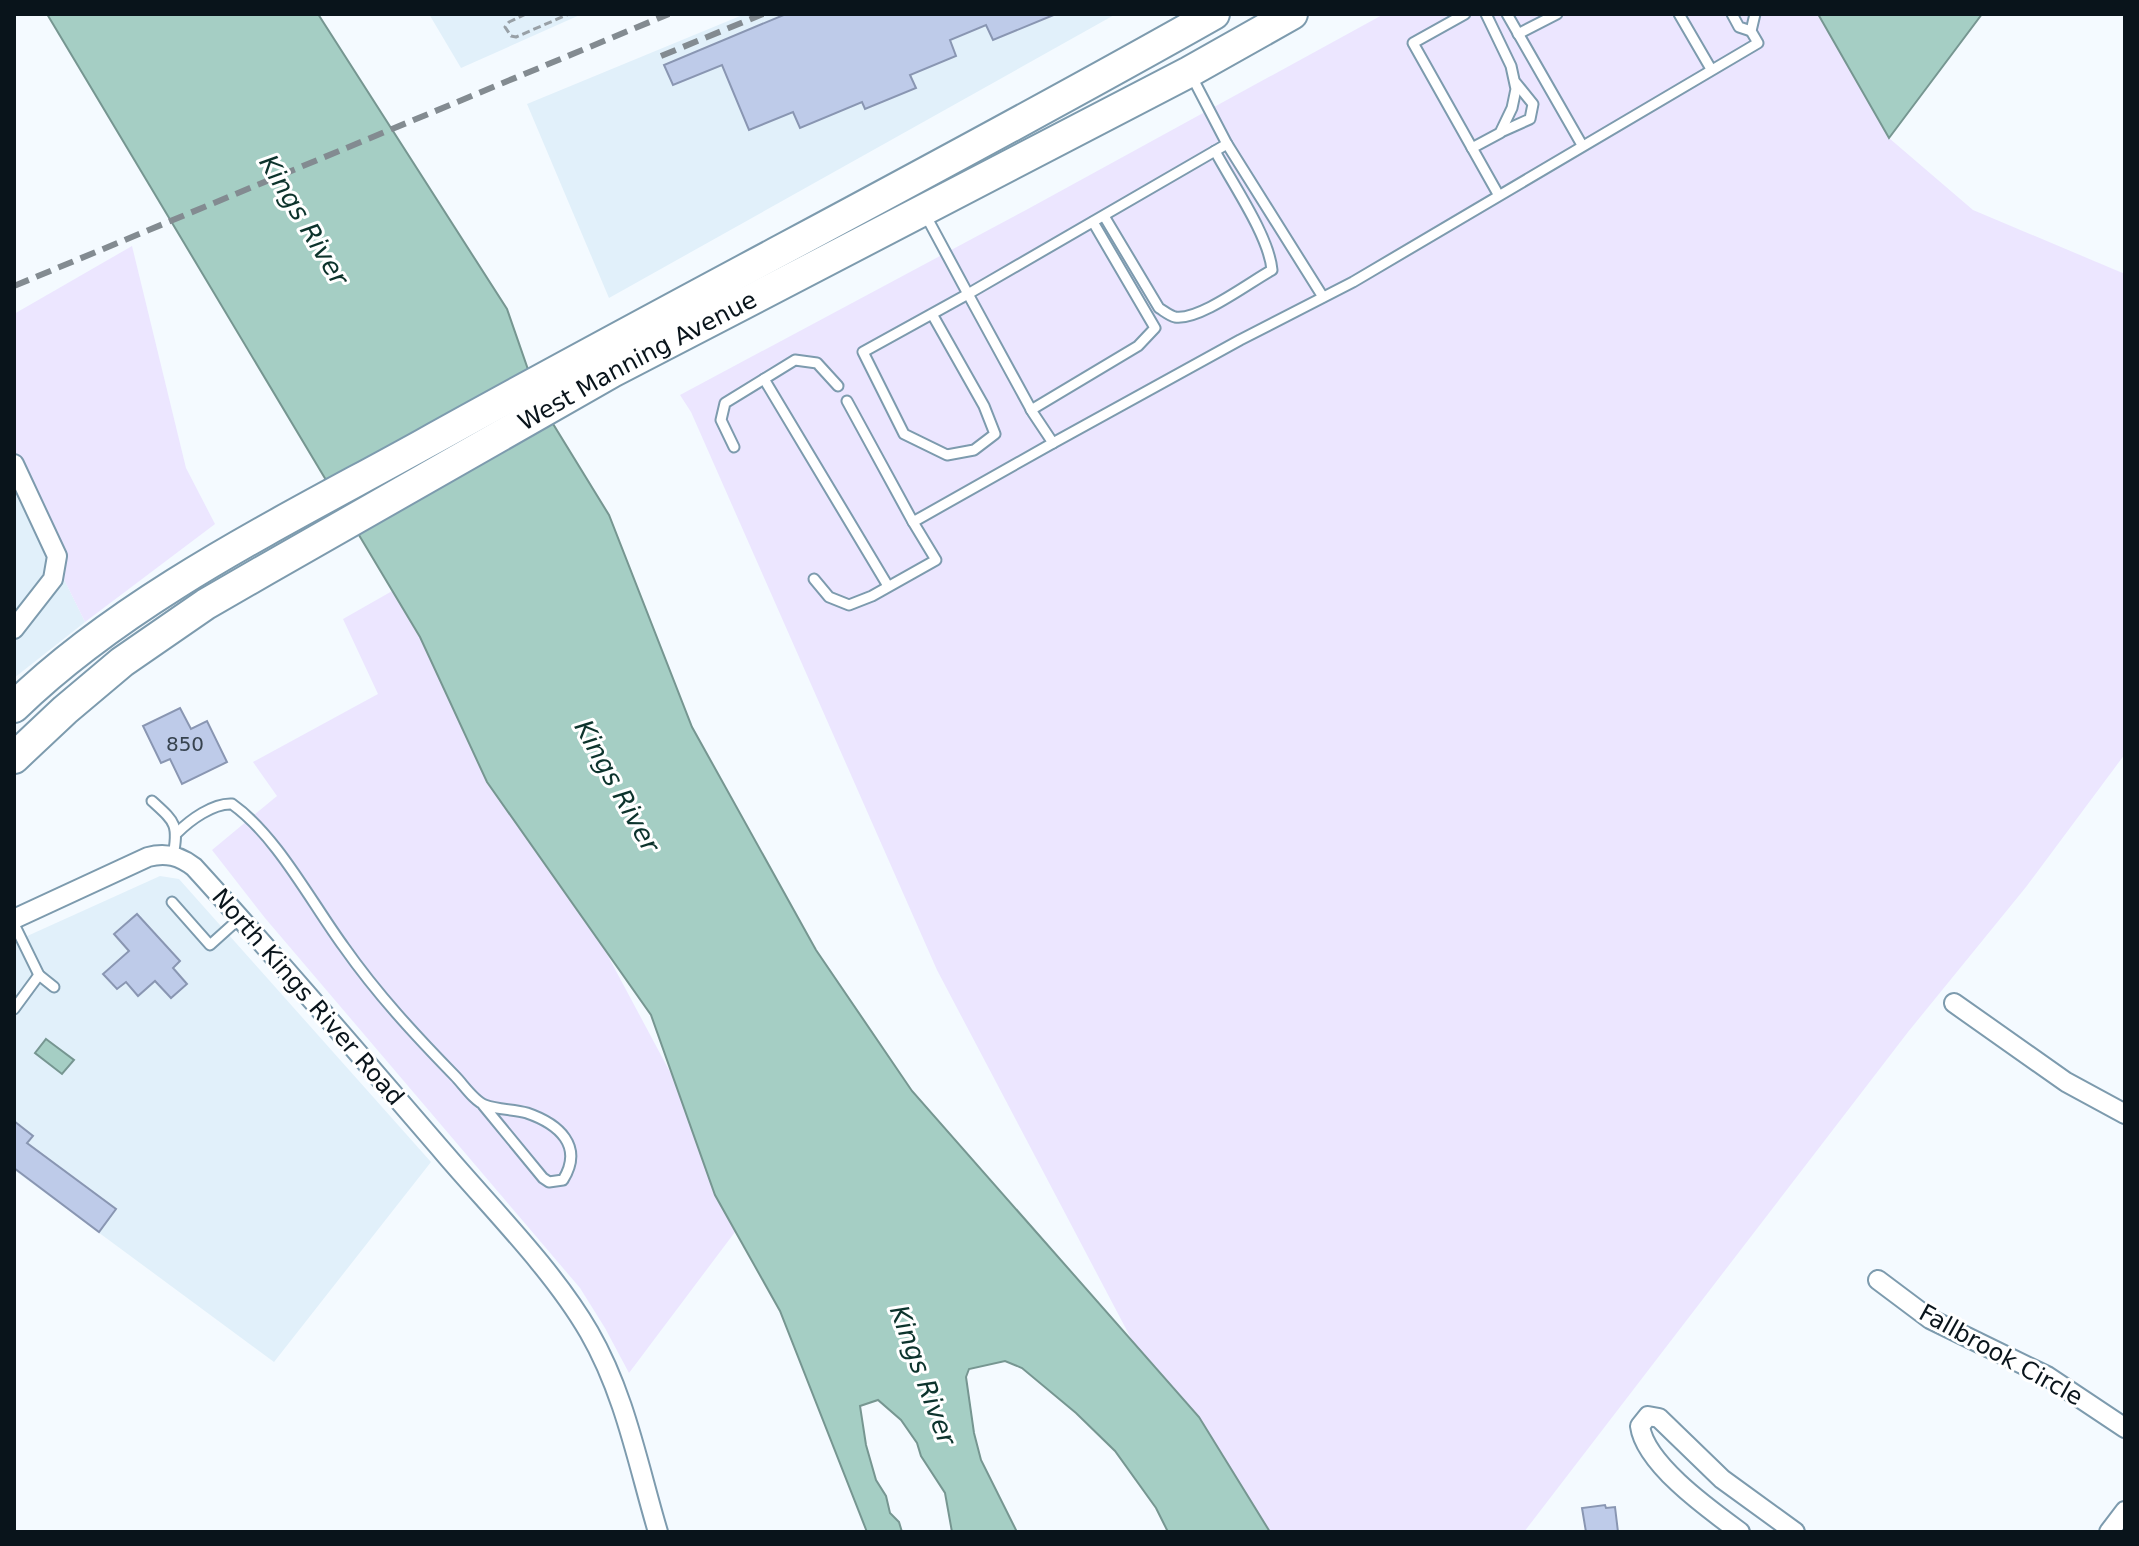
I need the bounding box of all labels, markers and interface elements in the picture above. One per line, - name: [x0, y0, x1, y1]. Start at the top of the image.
- water label: Kings River: [253, 150, 356, 292]
- street label: West Manning Avenue: [513, 285, 761, 436]
- water label: Kings River: [568, 715, 667, 859]
- house number: 850: [166, 732, 204, 756]
- street label: North Kings River Road: [206, 883, 410, 1111]
- street label: Fallbrook Circle: [1914, 1299, 2088, 1411]
- water label: Kings River: [884, 1301, 963, 1451]

